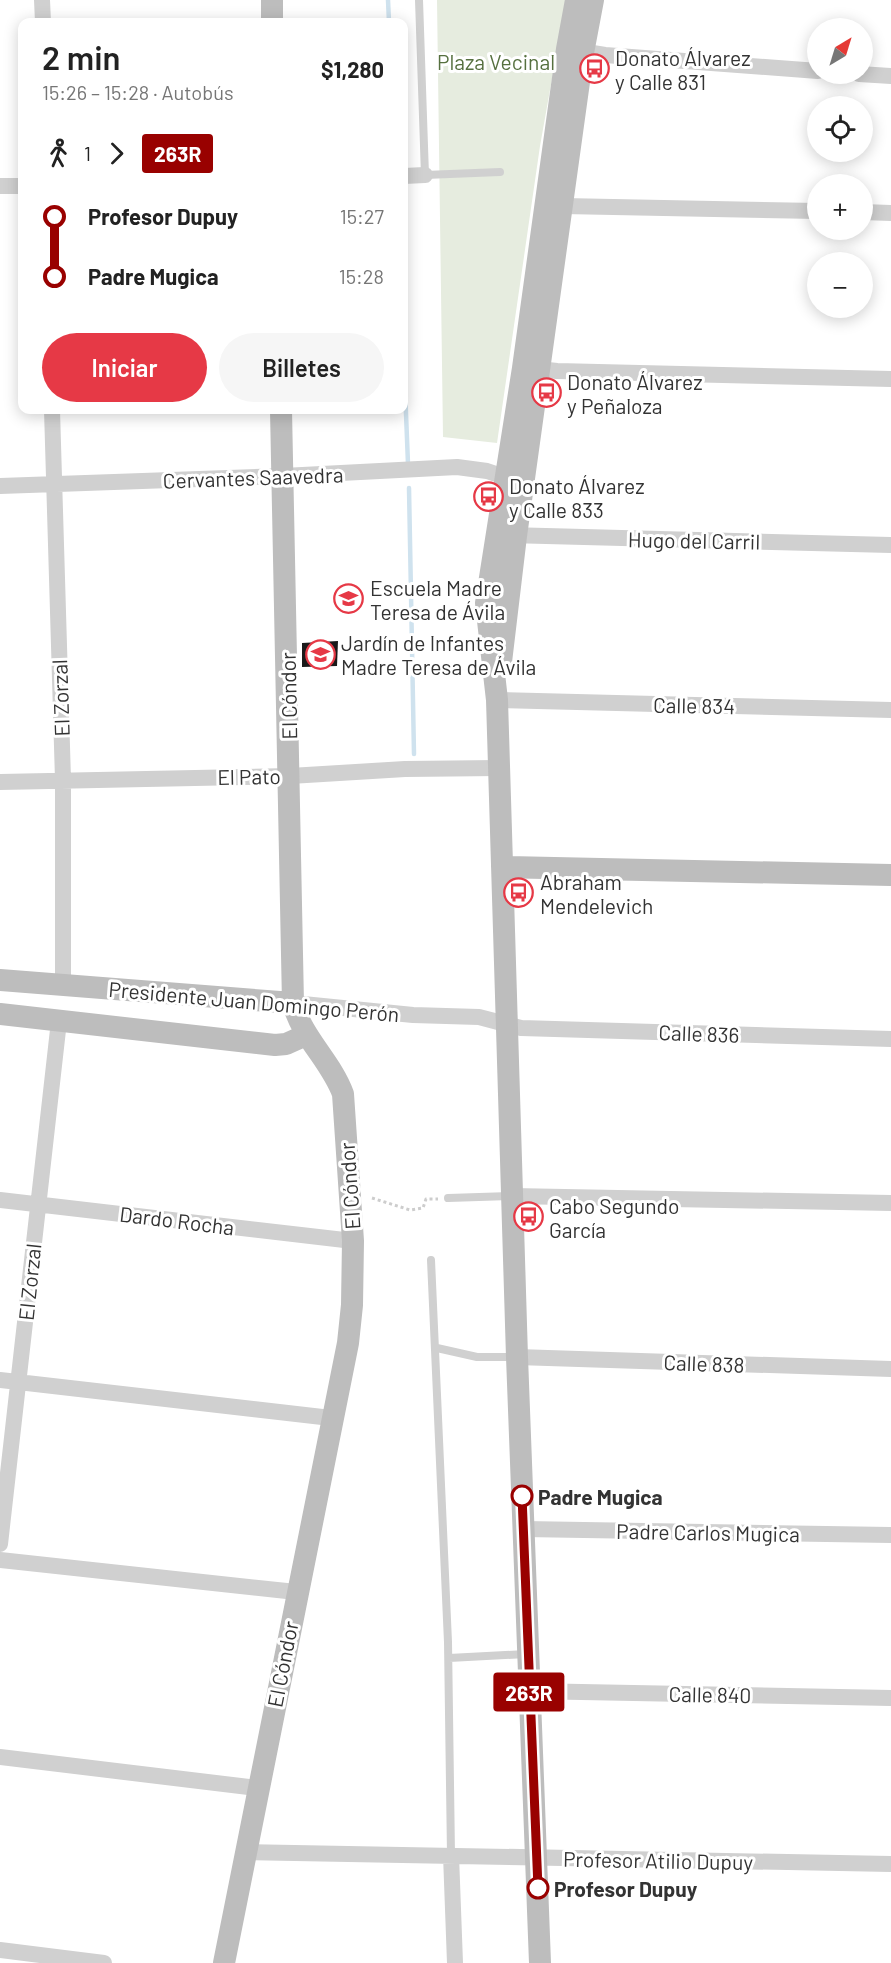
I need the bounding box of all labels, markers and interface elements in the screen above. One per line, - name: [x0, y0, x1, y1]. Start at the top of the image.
- north arrow: [807, 18, 873, 84]
- map controls: [807, 18, 873, 318]
- text: 2 min: [42, 37, 121, 77]
- place label: Donato Álvarez y Calle 831: [615, 45, 751, 94]
- park label: Plaza Vecinal: [437, 49, 555, 74]
- bus stop icon: Donato Álvarez y Calle 831: [578, 53, 610, 85]
- text: $1,280: [321, 56, 384, 82]
- text: 15:26 – 15:28 · Autobús: [42, 80, 234, 104]
- button: locate: [807, 96, 873, 162]
- icon: walk: [42, 137, 75, 170]
- icon: forward: [100, 137, 133, 170]
- text: 1: [84, 141, 91, 165]
- text: 263R: [154, 141, 201, 166]
- button: +: [807, 174, 873, 240]
- text: Profesor Dupuy: [88, 203, 238, 229]
- text: 15:27: [340, 204, 384, 228]
- button: −: [807, 252, 873, 318]
- text: Padre Mugica: [88, 263, 219, 289]
- text: 15:28: [339, 264, 384, 288]
- button: Iniciar: [42, 333, 207, 402]
- button: Billetes: [219, 333, 384, 402]
- place label: Donato Álvarez y Peñaloza: [567, 369, 703, 418]
- bus stop icon: Donato Álvarez y Peñaloza: [530, 377, 562, 409]
- street label: Cervantes Saavedra: [162, 461, 344, 493]
- place label: Donato Álvarez y Calle 833: [509, 473, 645, 522]
- bus stop icon: Donato Álvarez y Calle 833: [472, 481, 504, 513]
- street label: Hugo del Carril: [628, 526, 760, 554]
- place label: Escuela Madre Teresa de Ávila: [370, 575, 505, 624]
- school or university icon: Escuela Madre Teresa de Ávila: [333, 583, 365, 615]
- place label: Jardín de Infantes Madre Teresa de Ávila: [341, 630, 536, 679]
- school or university icon: Jardín de Infantes Madre Teresa de Ávila: [304, 638, 336, 670]
- street label: El Cóndor: [275, 652, 301, 740]
- street label: El Zorzal: [46, 659, 74, 737]
- street label: Calle 834: [653, 692, 735, 718]
- street label: El Pato: [217, 763, 281, 789]
- place label: Abraham Mendelevich: [540, 869, 653, 918]
- bus stop icon: Abraham Mendelevich: [503, 877, 535, 909]
- street label: Presidente Juan Domingo Perón: [108, 976, 400, 1026]
- street label: Calle 836: [658, 1019, 740, 1047]
- street label: El Cóndor: [333, 1141, 365, 1230]
- place label: Cabo Segundo García: [549, 1193, 679, 1242]
- street label: Dardo Rocha: [118, 1201, 236, 1239]
- bus stop icon: Cabo Segundo García: [512, 1201, 544, 1233]
- street label: El Zorzal: [13, 1242, 45, 1322]
- street label: Calle 838: [663, 1349, 745, 1377]
- place label: Padre Mugica: [538, 1484, 663, 1509]
- marker: Padre Mugica: [511, 1485, 533, 1507]
- street label: Padre Carlos Mugica: [616, 1518, 800, 1546]
- street label: El Cóndor: [261, 1618, 303, 1709]
- line badge: 263R: [487, 1672, 571, 1712]
- text: 263R: [505, 1680, 553, 1705]
- street label: Calle 840: [668, 1681, 752, 1707]
- street label: Profesor Atilio Dupuy: [563, 1846, 754, 1874]
- place label: Profesor Dupuy: [554, 1876, 698, 1901]
- marker: Profesor Dupuy: [527, 1877, 549, 1899]

